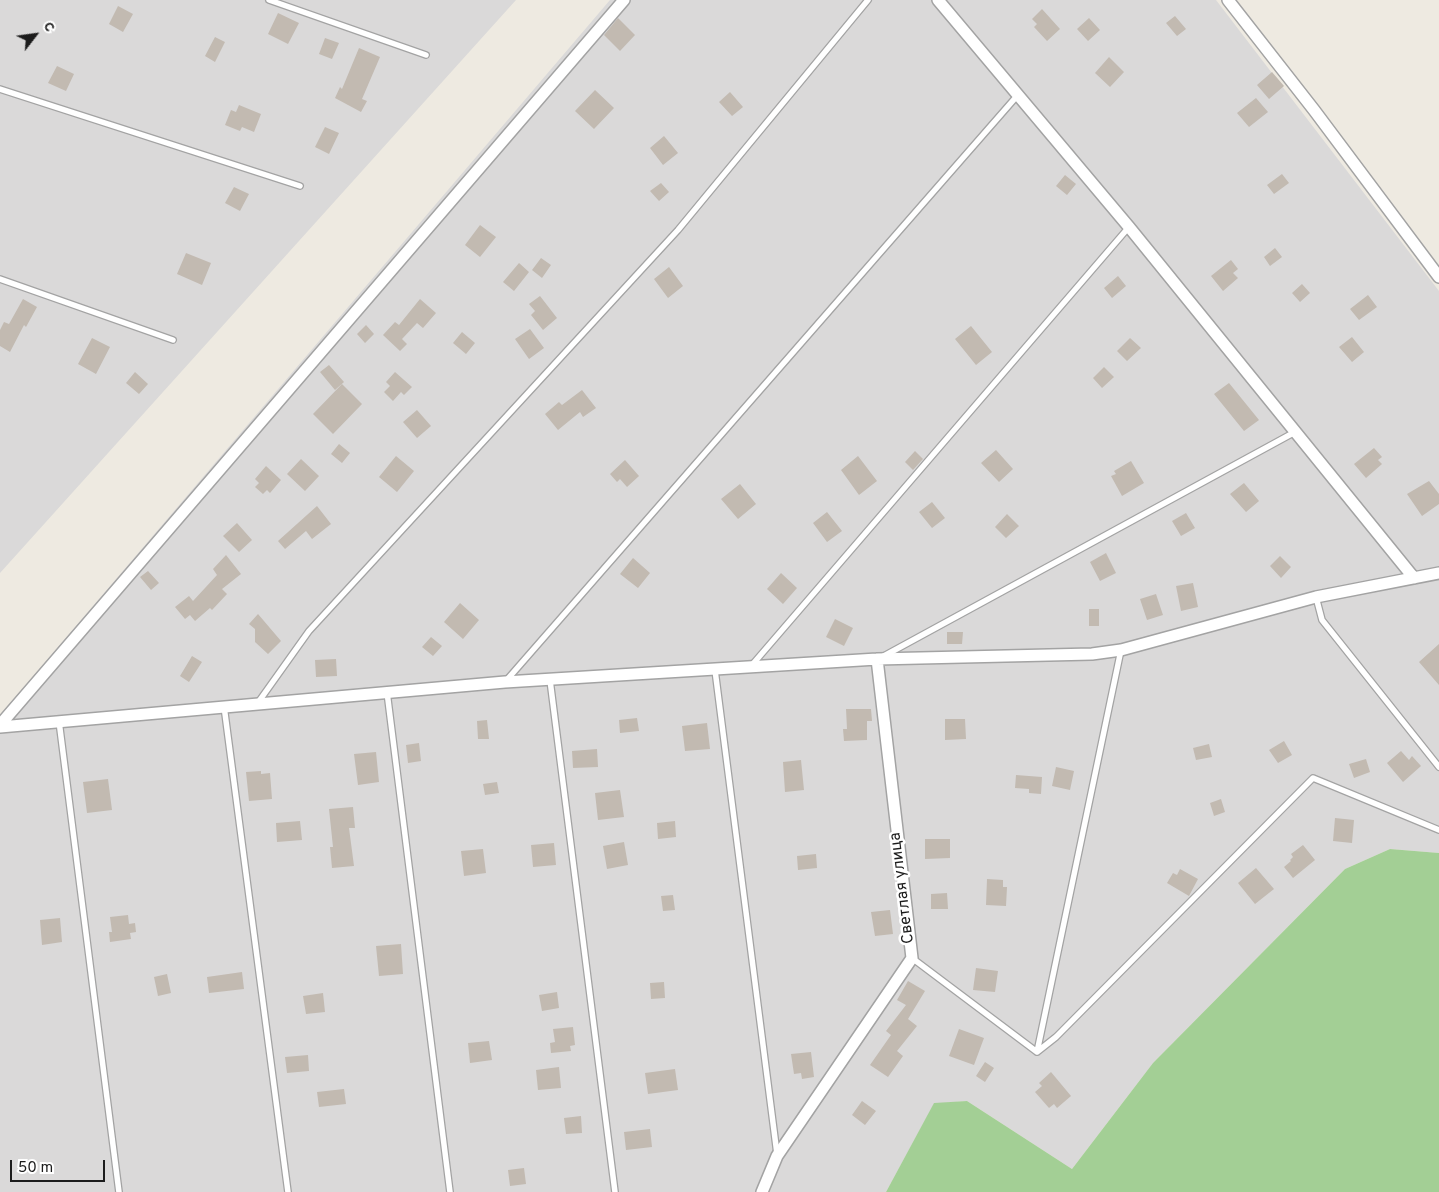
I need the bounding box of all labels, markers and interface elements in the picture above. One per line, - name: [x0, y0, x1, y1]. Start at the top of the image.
- north arrow: [10, 10, 60, 60]
- text: С: [39, 19, 58, 35]
- street label: Светлая улица: [887, 831, 919, 945]
- scale bar: [12, 1150, 108, 1182]
- text: 50 m: [18, 1159, 53, 1178]

